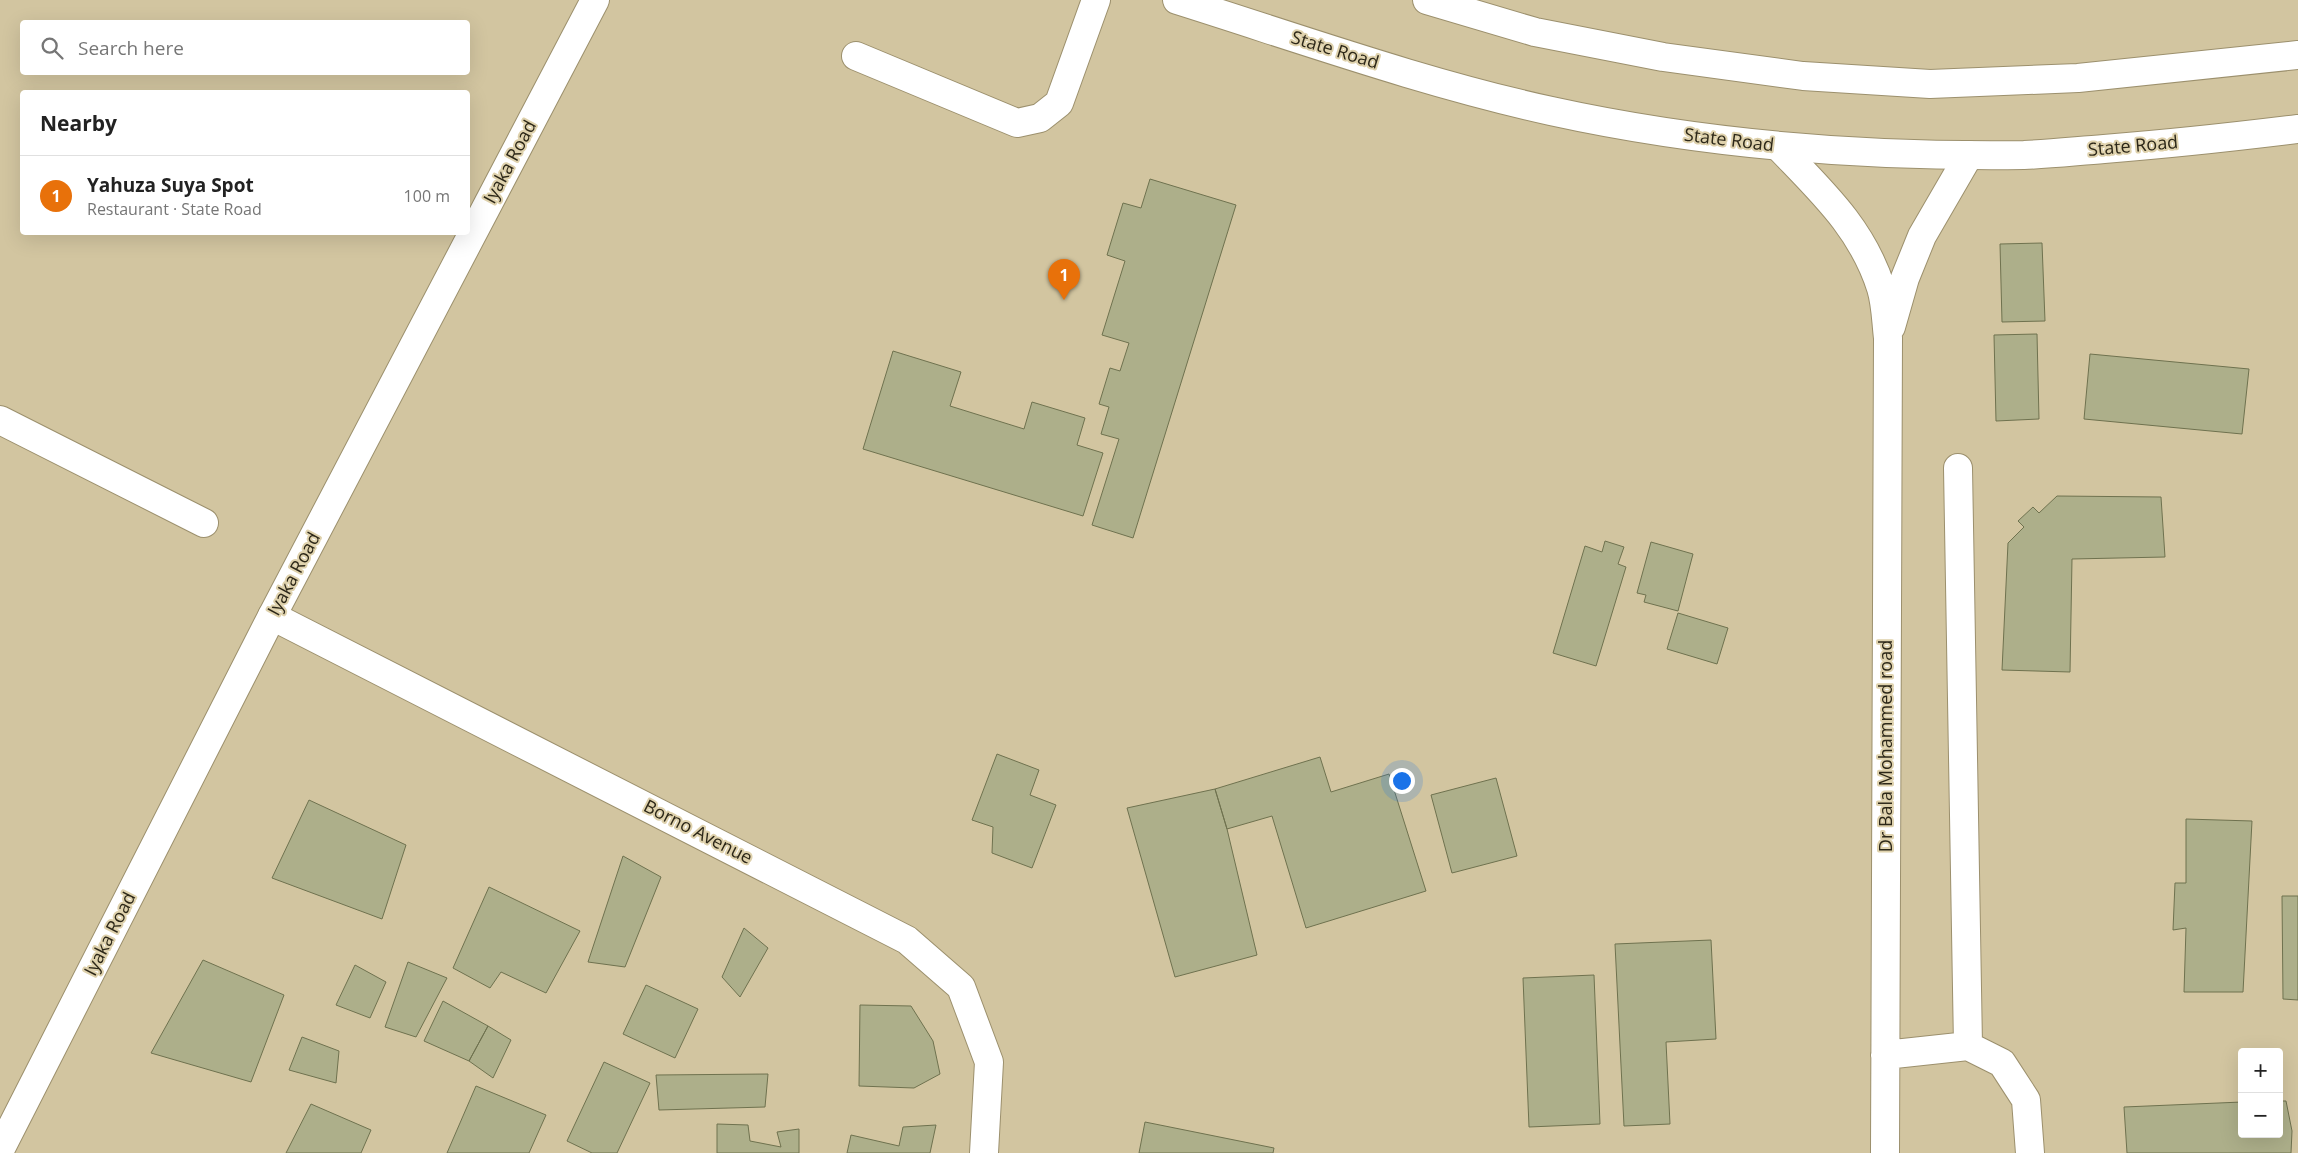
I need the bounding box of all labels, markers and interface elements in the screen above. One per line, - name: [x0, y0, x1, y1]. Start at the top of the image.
- search box: [20, 20, 470, 75]
- street label: State Road: [1289, 24, 1382, 74]
- icon: search: [38, 34, 66, 62]
- text: Search here: [78, 35, 184, 61]
- text: Nearby: [40, 109, 117, 137]
- street label: Iyaka Road: [477, 116, 541, 207]
- street label: State Road: [1683, 122, 1775, 156]
- street label: State Road: [2087, 129, 2179, 161]
- text: Yahuza Suya Spot: [87, 172, 254, 198]
- text: 1: [51, 185, 61, 207]
- text: 100 m: [404, 185, 450, 207]
- text: Restaurant · State Road: [87, 198, 262, 220]
- pin: 1: [1048, 259, 1080, 300]
- street label: Iyaka Road: [261, 528, 325, 619]
- street label: Dr Bala Mohammed road: [1873, 640, 1897, 852]
- your location: [1389, 768, 1415, 794]
- street label: Borno Avenue: [640, 793, 757, 869]
- street label: Iyaka Road: [78, 887, 140, 980]
- map controls: [2238, 1048, 2283, 1138]
- button: +: [2238, 1048, 2283, 1093]
- button: −: [2238, 1093, 2283, 1138]

